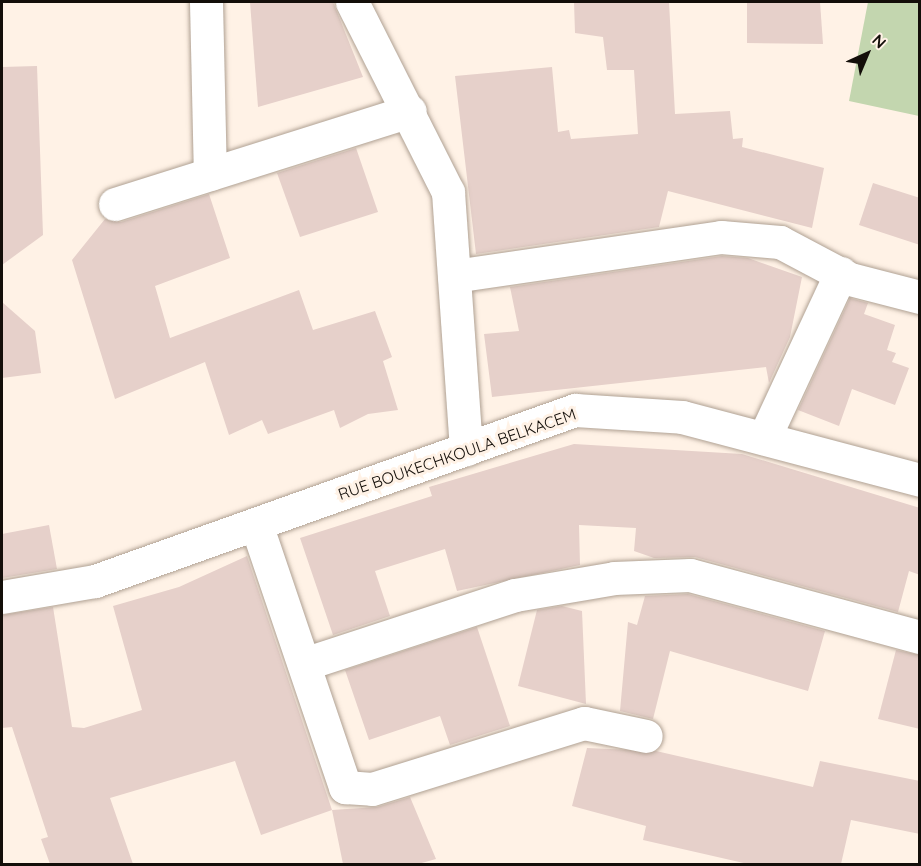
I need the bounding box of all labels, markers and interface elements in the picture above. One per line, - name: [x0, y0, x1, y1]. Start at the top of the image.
- north arrow: [837, 24, 897, 84]
- text: N: [868, 30, 891, 52]
- street label: RUE BOUKECHKOULA BELKACEM: [335, 404, 579, 504]

